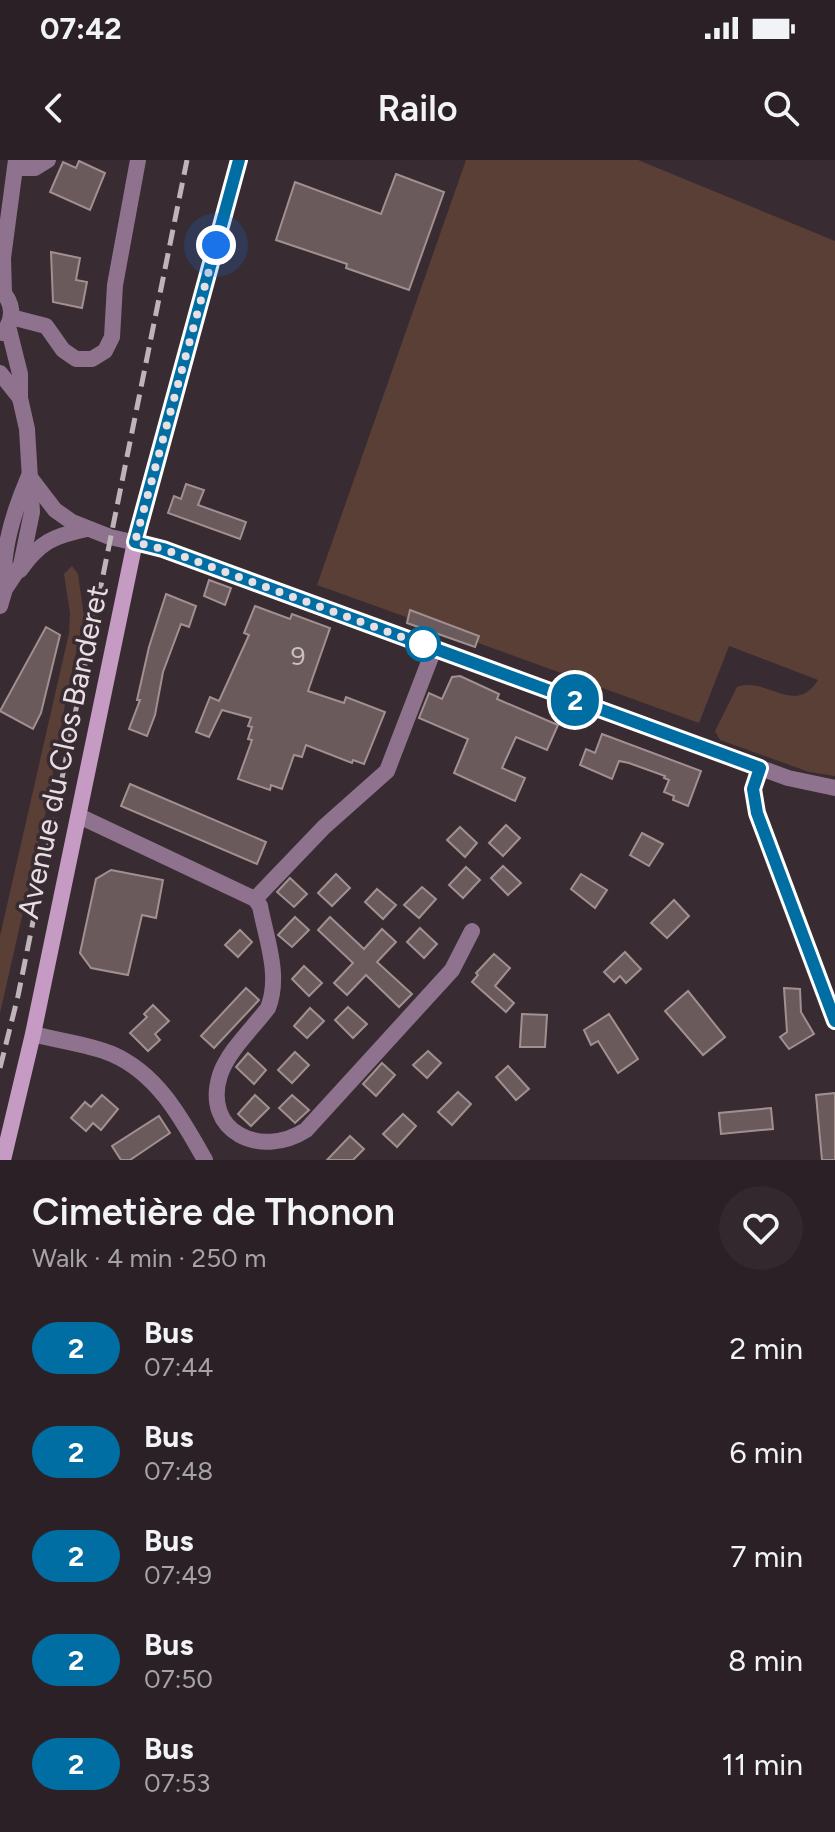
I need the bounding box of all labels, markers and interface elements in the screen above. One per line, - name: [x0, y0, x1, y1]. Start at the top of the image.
- text: 07:42: [40, 10, 122, 47]
- icon: back: [32, 86, 76, 130]
- icon: search: [759, 86, 803, 130]
- text: Railo: [377, 87, 458, 130]
- your location: [196, 225, 236, 265]
- street label: Avenue du Clos Banderet: [9, 582, 116, 922]
- unlabelled marker: [406, 627, 440, 661]
- house number: 9: [291, 640, 305, 672]
- line badge: 2: [549, 674, 601, 726]
- text: 2: [567, 683, 583, 717]
- button: heart: [719, 1186, 803, 1270]
- text: Cimetière de Thonon: [32, 1189, 395, 1235]
- text: Walk · 4 min · 250 m: [32, 1242, 266, 1274]
- text: Bus: [144, 1314, 193, 1351]
- text: 2 min: [730, 1330, 803, 1367]
- text: 2: [68, 1331, 84, 1365]
- text: 07:44: [144, 1351, 214, 1383]
- text: Bus: [144, 1418, 193, 1455]
- text: 6 min: [729, 1434, 803, 1471]
- text: 2: [68, 1435, 84, 1469]
- text: 07:48: [144, 1455, 213, 1487]
- text: Bus: [144, 1522, 193, 1559]
- text: 7 min: [730, 1538, 803, 1575]
- text: 2: [68, 1539, 84, 1573]
- text: 07:49: [144, 1559, 212, 1591]
- text: Bus: [144, 1626, 193, 1663]
- text: 8 min: [728, 1642, 803, 1679]
- text: 2: [68, 1643, 84, 1677]
- text: 07:50: [144, 1663, 213, 1695]
- text: Bus: [144, 1730, 193, 1767]
- text: 11 min: [722, 1746, 803, 1783]
- text: 2: [68, 1747, 84, 1781]
- text: 07:53: [144, 1767, 210, 1799]

